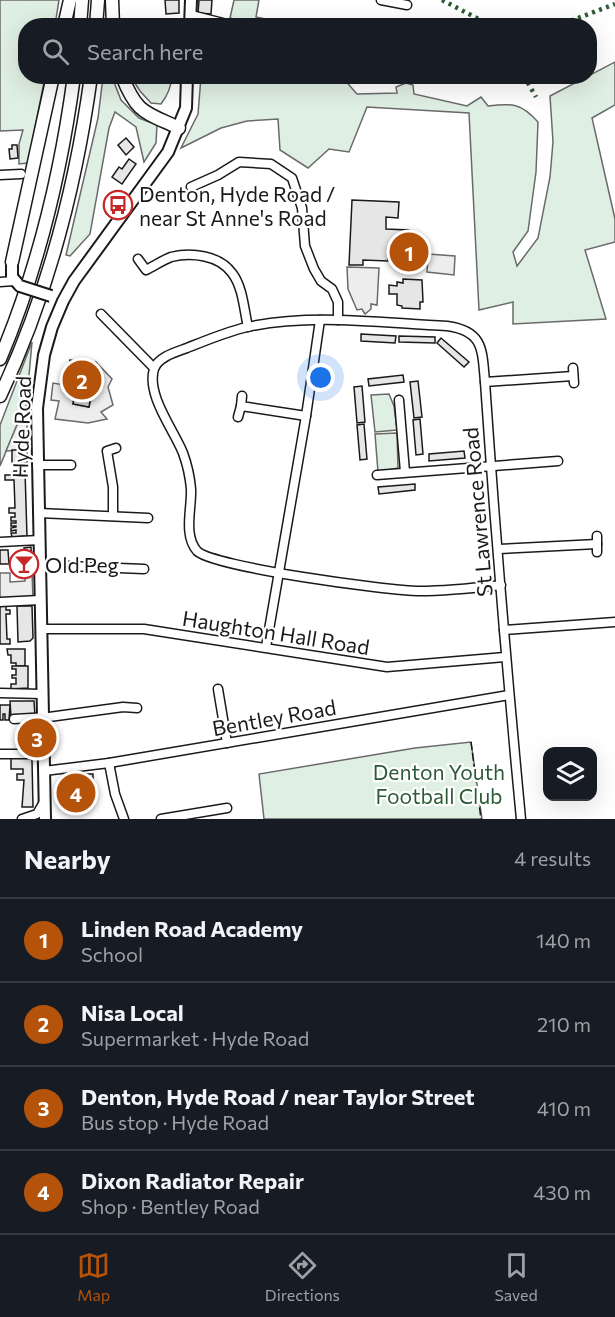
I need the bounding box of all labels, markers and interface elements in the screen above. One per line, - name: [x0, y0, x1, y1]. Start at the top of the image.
- search box: [18, 18, 597, 84]
- icon: search: [39, 35, 72, 68]
- text: Search here: [87, 38, 203, 65]
- place label: Denton, Hyde Road / near St Anne's Road: [139, 181, 335, 230]
- bus stop icon: Denton, Hyde Road / near St Anne's Road: [102, 189, 134, 221]
- pin: 1: [390, 230, 428, 274]
- pin: 2: [62, 358, 101, 403]
- your location: [306, 363, 335, 392]
- street label: Hyde Road: [7, 375, 35, 479]
- street label: St Lawrence Road: [457, 426, 497, 598]
- bar icon: Old Peg: [8, 548, 40, 580]
- place label: Old Peg: [45, 552, 119, 577]
- street label: Haughton Hall Road: [181, 605, 371, 659]
- street label: Bentley Road: [210, 694, 338, 740]
- pin: 3: [18, 716, 57, 760]
- map controls: [543, 747, 597, 801]
- button: layers: [543, 747, 597, 801]
- park label: Denton Youth Football Club: [373, 759, 505, 808]
- pin: 4: [56, 770, 96, 816]
- text: Nearby: [24, 843, 111, 874]
- text: 4 results: [514, 846, 591, 870]
- text: Linden Road Academy: [81, 915, 303, 942]
- text: 1: [39, 928, 48, 952]
- text: 140 m: [536, 928, 591, 952]
- text: School: [81, 942, 143, 966]
- text: Nisa Local: [81, 999, 184, 1026]
- text: 2: [38, 1012, 49, 1036]
- text: 210 m: [537, 1012, 591, 1036]
- text: Supermarket · Hyde Road: [81, 1026, 309, 1050]
- text: Denton, Hyde Road / near Taylor Street: [81, 1083, 475, 1110]
- text: 3: [38, 1096, 49, 1120]
- text: 410 m: [537, 1096, 591, 1120]
- text: Bus stop · Hyde Road: [81, 1110, 269, 1134]
- text: Dixon Radiator Repair: [81, 1167, 304, 1194]
- text: 4: [37, 1180, 50, 1204]
- text: 430 m: [533, 1180, 591, 1204]
- text: Shop · Bentley Road: [81, 1194, 260, 1218]
- tab: Map: [77, 1249, 110, 1304]
- tab: Directions: [265, 1249, 340, 1304]
- tab: Saved: [494, 1249, 538, 1304]

